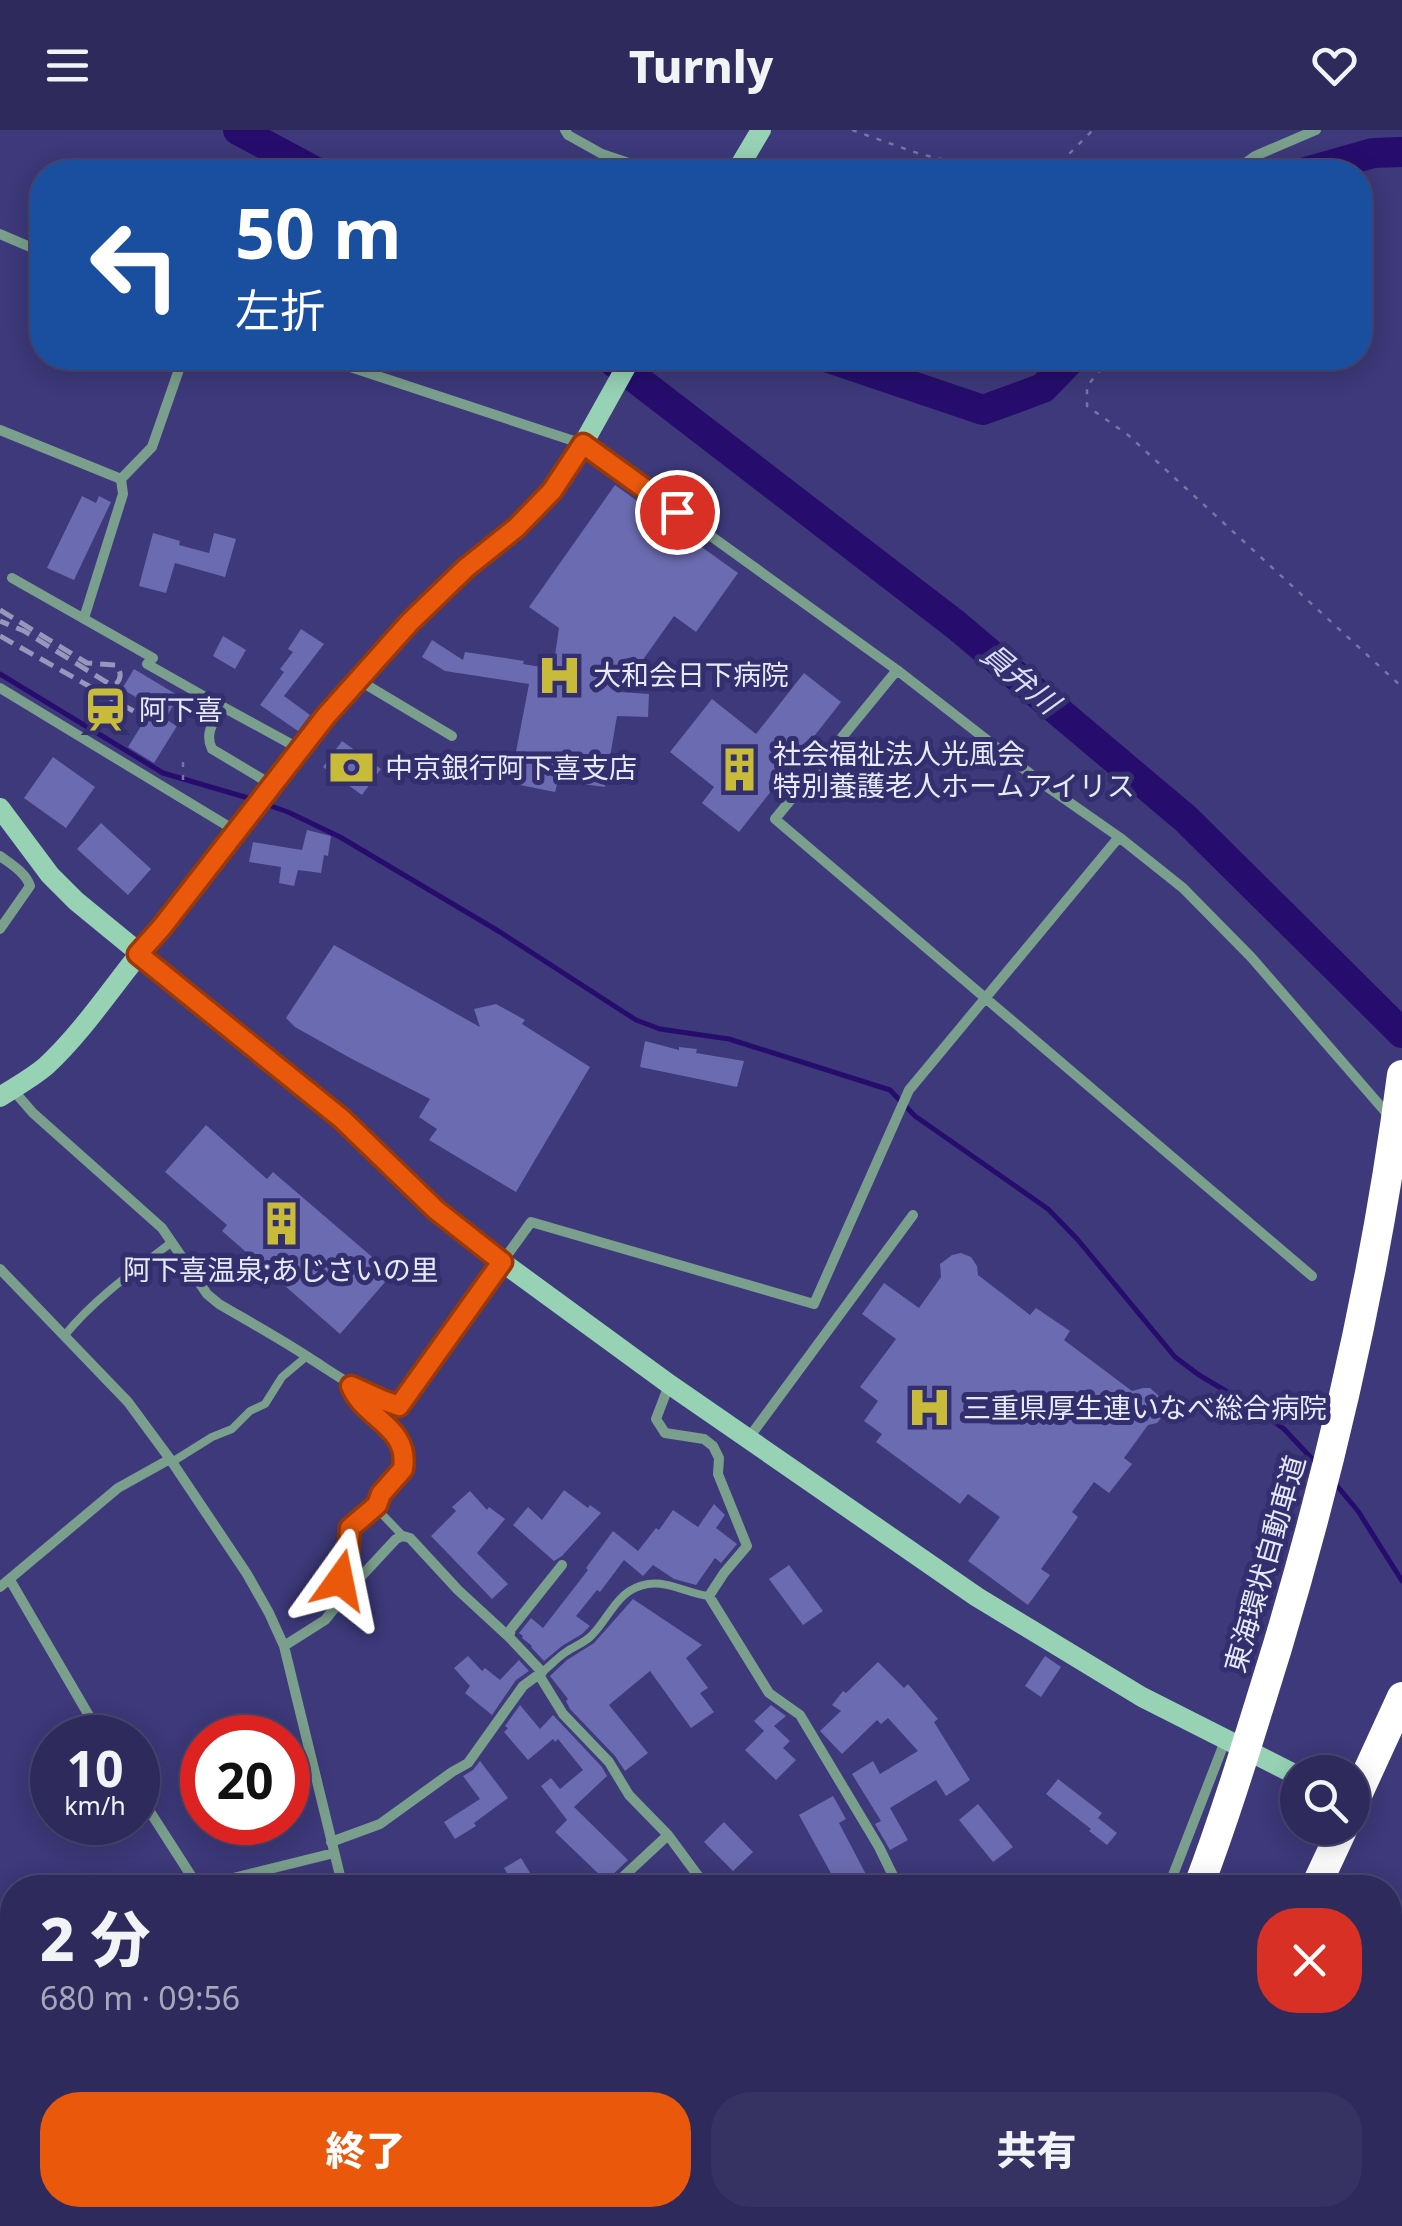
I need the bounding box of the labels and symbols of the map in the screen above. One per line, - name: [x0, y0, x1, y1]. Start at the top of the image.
- pin: [635, 470, 720, 555]
- water label: 員弁川: [973, 633, 1071, 724]
- hospital icon: 大和会日下病院: [536, 651, 584, 699]
- place label: 大和会日下病院: [593, 655, 789, 693]
- station icon: 阿下喜: [82, 686, 130, 734]
- place label: 阿下喜: [139, 690, 223, 728]
- place label: 社会福祉法人光風会 特別養護老人ホームアイリス: [773, 734, 1135, 804]
- bank icon: 中京銀行阿下喜支店: [328, 744, 376, 792]
- building icon: 社会福祉法人光風会 特別養護老人ホームアイリス: [716, 746, 764, 794]
- place label: 中京銀行阿下喜支店: [385, 748, 637, 786]
- building icon: 阿下喜温泉;あじさいの里: [257, 1200, 305, 1248]
- place label: 阿下喜温泉;あじさいの里: [123, 1250, 439, 1288]
- hospital icon: 三重県厚生連いなべ総合病院: [906, 1384, 954, 1432]
- place label: 三重県厚生連いなべ総合病院: [963, 1388, 1327, 1426]
- street label: 東海環状自動車道: [1215, 1451, 1313, 1677]
- position arrow: [288, 1528, 392, 1632]
- speed limit sign: 20: [180, 1715, 310, 1845]

